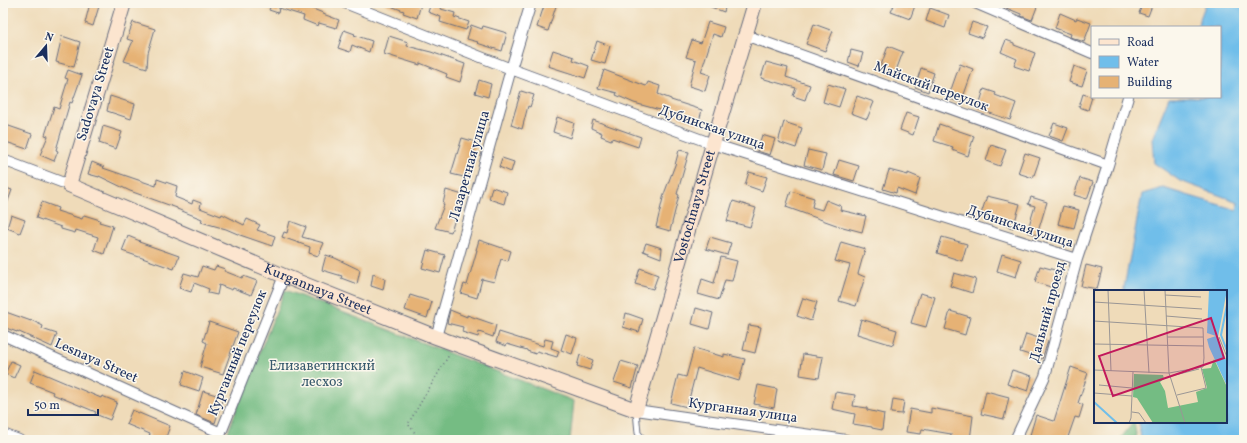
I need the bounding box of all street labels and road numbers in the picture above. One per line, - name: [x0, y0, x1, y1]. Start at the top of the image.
- street label: Sadovaya Street: [73, 44, 119, 144]
- street label: Майский переулок: [871, 57, 992, 117]
- street label: Дубинская улица: [656, 101, 768, 155]
- street label: Лазаретная улица: [445, 108, 495, 224]
- street label: Vostochnaya Street: [669, 148, 720, 266]
- street label: Дубинская улица: [964, 201, 1076, 253]
- street label: Kurgannaya Street: [261, 259, 375, 320]
- street label: Дальний проезд: [1025, 259, 1071, 365]
- street label: Курганный переулок: [204, 287, 272, 419]
- street label: Lesnaya Street: [51, 334, 141, 388]
- street label: Курганная улица: [687, 394, 799, 428]

